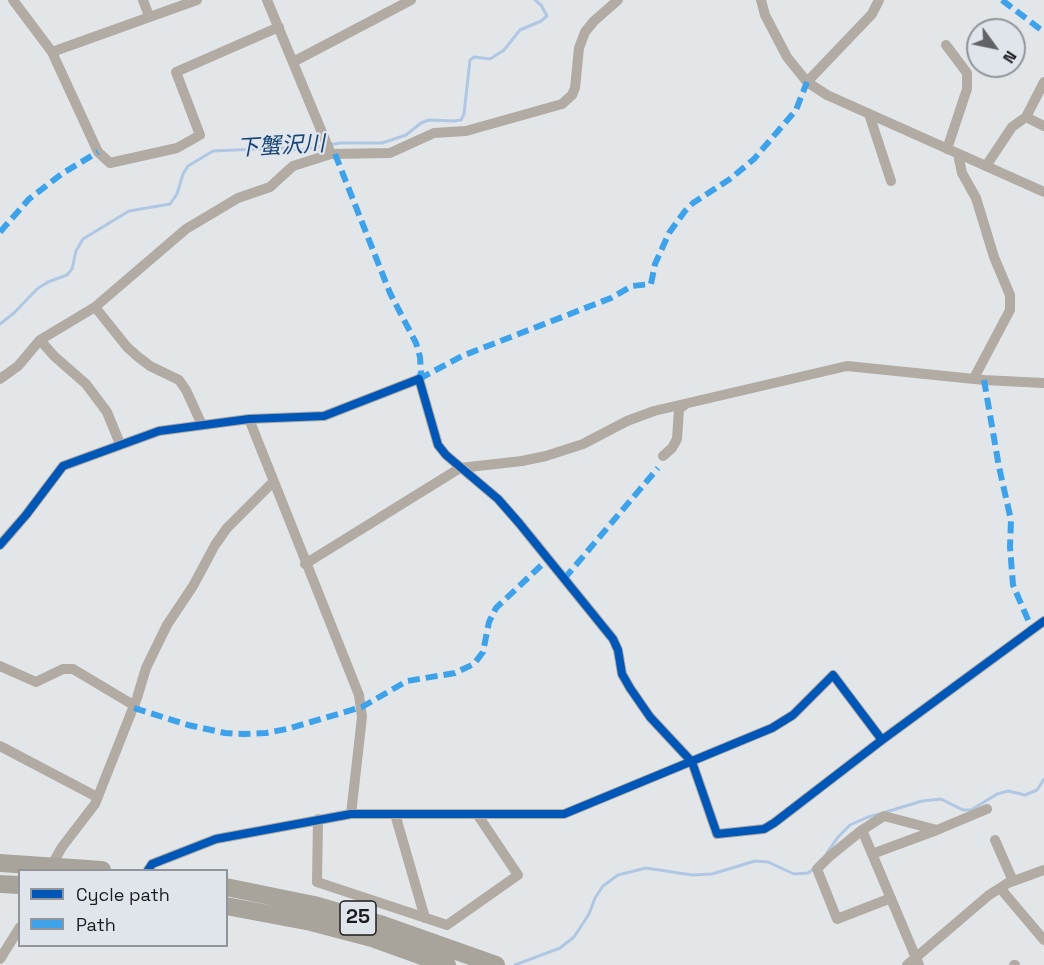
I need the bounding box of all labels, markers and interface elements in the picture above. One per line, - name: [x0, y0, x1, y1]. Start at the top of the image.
- north arrow: [966, 18, 1026, 78]
- text: N: [998, 47, 1022, 67]
- water label: 下蟹沢川: [236, 132, 326, 162]
- legend: [18, 869, 228, 947]
- text: Cycle path: [76, 883, 170, 906]
- road number: 25: [340, 901, 376, 935]
- text: Path: [76, 913, 116, 936]

